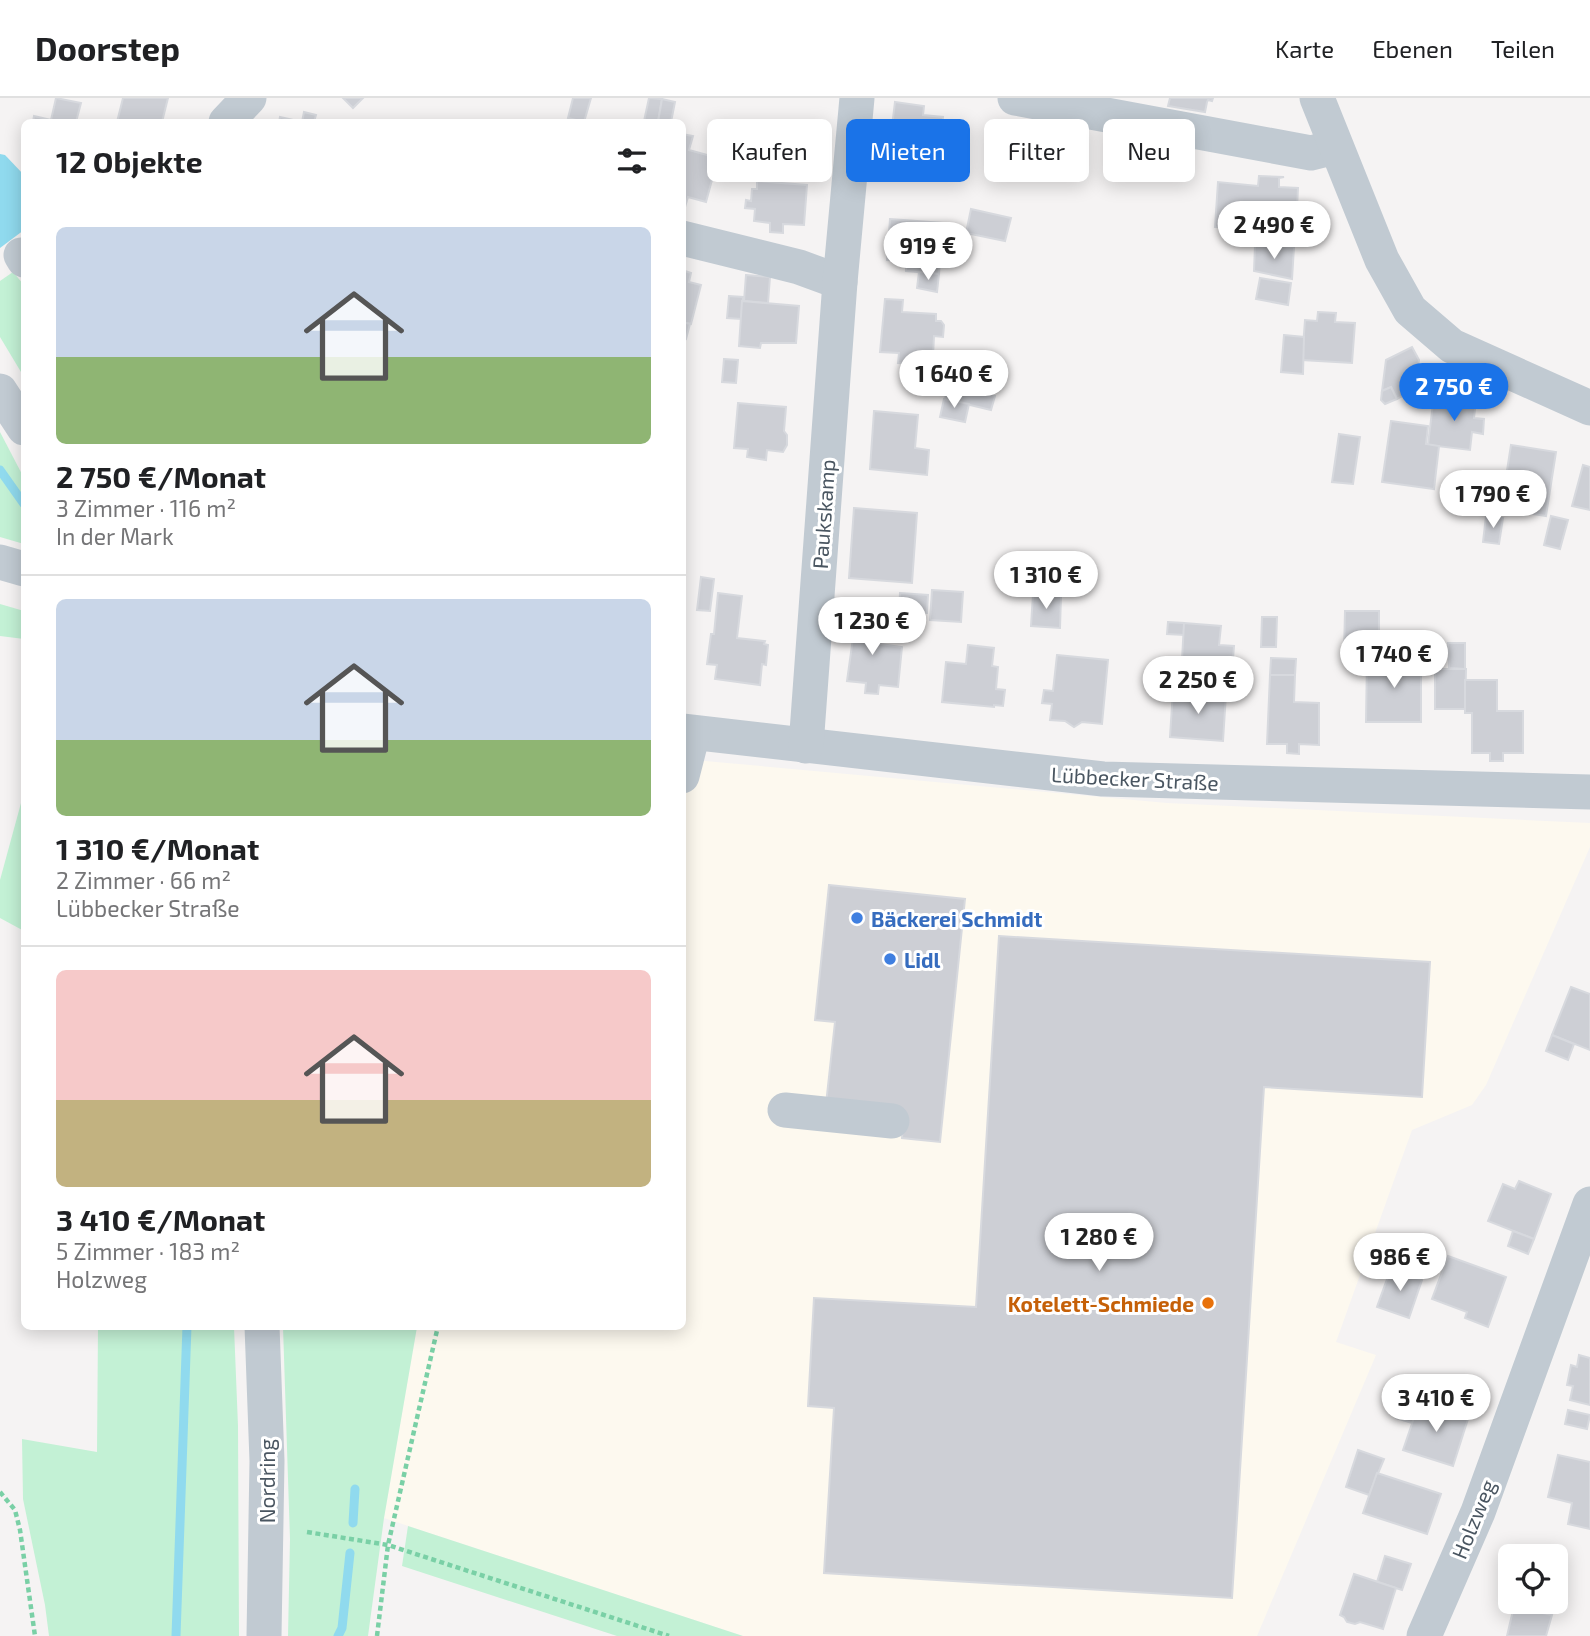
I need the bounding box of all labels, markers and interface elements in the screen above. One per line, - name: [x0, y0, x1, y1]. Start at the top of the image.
- text: Doorstep: [35, 28, 180, 68]
- text: Karte: [1275, 34, 1334, 63]
- text: Ebenen: [1372, 34, 1453, 63]
- text: Teilen: [1491, 34, 1555, 63]
- chip: Kaufen: [707, 119, 832, 182]
- chip: Mieten: [846, 119, 970, 182]
- chip: Filter: [984, 119, 1089, 182]
- chip: Neu: [1103, 119, 1195, 182]
- icon: filters: [613, 142, 651, 180]
- text: 12 Objekte: [56, 143, 203, 179]
- pin: 2 490 €: [1209, 202, 1339, 261]
- text: 2 490 €: [1234, 210, 1314, 238]
- pin: 919 €: [879, 222, 977, 282]
- text: 919 €: [900, 231, 956, 259]
- icon: home: [291, 273, 417, 399]
- pin: 1 640 €: [889, 350, 1019, 410]
- text: 1 640 €: [915, 359, 993, 387]
- pin: 2 750 €: [1389, 364, 1519, 423]
- text: 2 750 €: [1415, 372, 1493, 400]
- text: 2 750 €/Monat: [56, 458, 266, 494]
- street label: Paukskamp: [807, 458, 839, 570]
- pin: 1 790 €: [1428, 470, 1558, 530]
- text: 1 790 €: [1456, 479, 1530, 507]
- text: 3 Zimmer · 116 m²: [56, 494, 236, 522]
- text: In der Mark: [56, 522, 174, 550]
- pin: 1 310 €: [981, 552, 1111, 611]
- text: 1 310 €: [1010, 560, 1082, 588]
- pin: 1 230 €: [807, 598, 937, 657]
- text: 1 230 €: [834, 606, 910, 634]
- pin: 1 740 €: [1329, 630, 1459, 690]
- text: 1 740 €: [1356, 639, 1432, 667]
- icon: home: [291, 645, 417, 771]
- pin: 2 250 €: [1133, 656, 1263, 716]
- text: 2 250 €: [1159, 665, 1237, 693]
- street label: Lübbecker Straße: [1051, 761, 1219, 795]
- text: 1 310 €/Monat: [56, 830, 259, 866]
- text: 2 Zimmer · 66 m²: [56, 866, 231, 894]
- text: Lübbecker Straße: [56, 894, 240, 922]
- place label: Bäckerei Schmidt: [871, 906, 1043, 931]
- marker: Bäckerei Schmidt: [849, 910, 865, 926]
- place label: Lidl: [904, 947, 941, 972]
- marker: Lidl: [882, 951, 898, 967]
- icon: home: [291, 1016, 417, 1142]
- text: 3 410 €/Monat: [56, 1201, 265, 1237]
- pin: 1 280 €: [1034, 1214, 1164, 1273]
- text: 1 280 €: [1061, 1222, 1137, 1250]
- pin: 986 €: [1351, 1234, 1449, 1293]
- text: 5 Zimmer · 183 m²: [56, 1237, 240, 1265]
- text: 986 €: [1369, 1242, 1431, 1270]
- text: Holzweg: [56, 1265, 147, 1293]
- place label: Kotelett-Schmiede: [1008, 1291, 1194, 1316]
- marker: Kotelett-Schmiede: [1200, 1295, 1216, 1311]
- pin: 3 410 €: [1371, 1374, 1501, 1434]
- text: 3 410 €: [1398, 1383, 1474, 1411]
- street label: Nordring: [254, 1438, 279, 1523]
- street label: Holzweg: [1446, 1476, 1500, 1562]
- map controls: [1498, 1544, 1568, 1614]
- button: locate: [1498, 1544, 1568, 1614]

